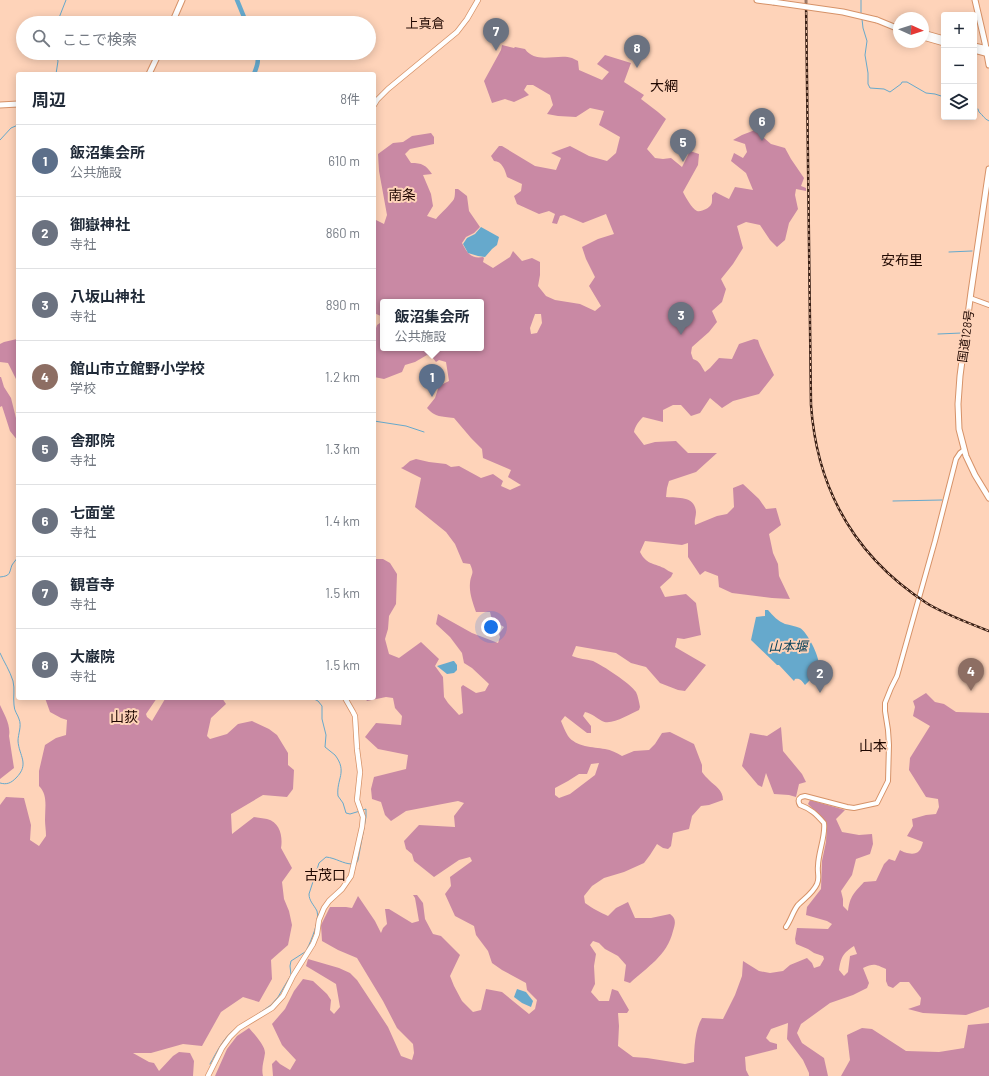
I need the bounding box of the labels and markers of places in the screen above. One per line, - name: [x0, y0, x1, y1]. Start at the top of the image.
- pin: 7: [483, 18, 509, 51]
- pin: 8: [624, 35, 650, 68]
- pin: 6: [749, 108, 775, 141]
- pin: 5: [670, 129, 696, 162]
- pin: 3: [668, 302, 694, 335]
- pin: 1: [419, 364, 445, 397]
- pin: 4: [958, 658, 984, 691]
- pin: 2: [807, 660, 833, 693]

